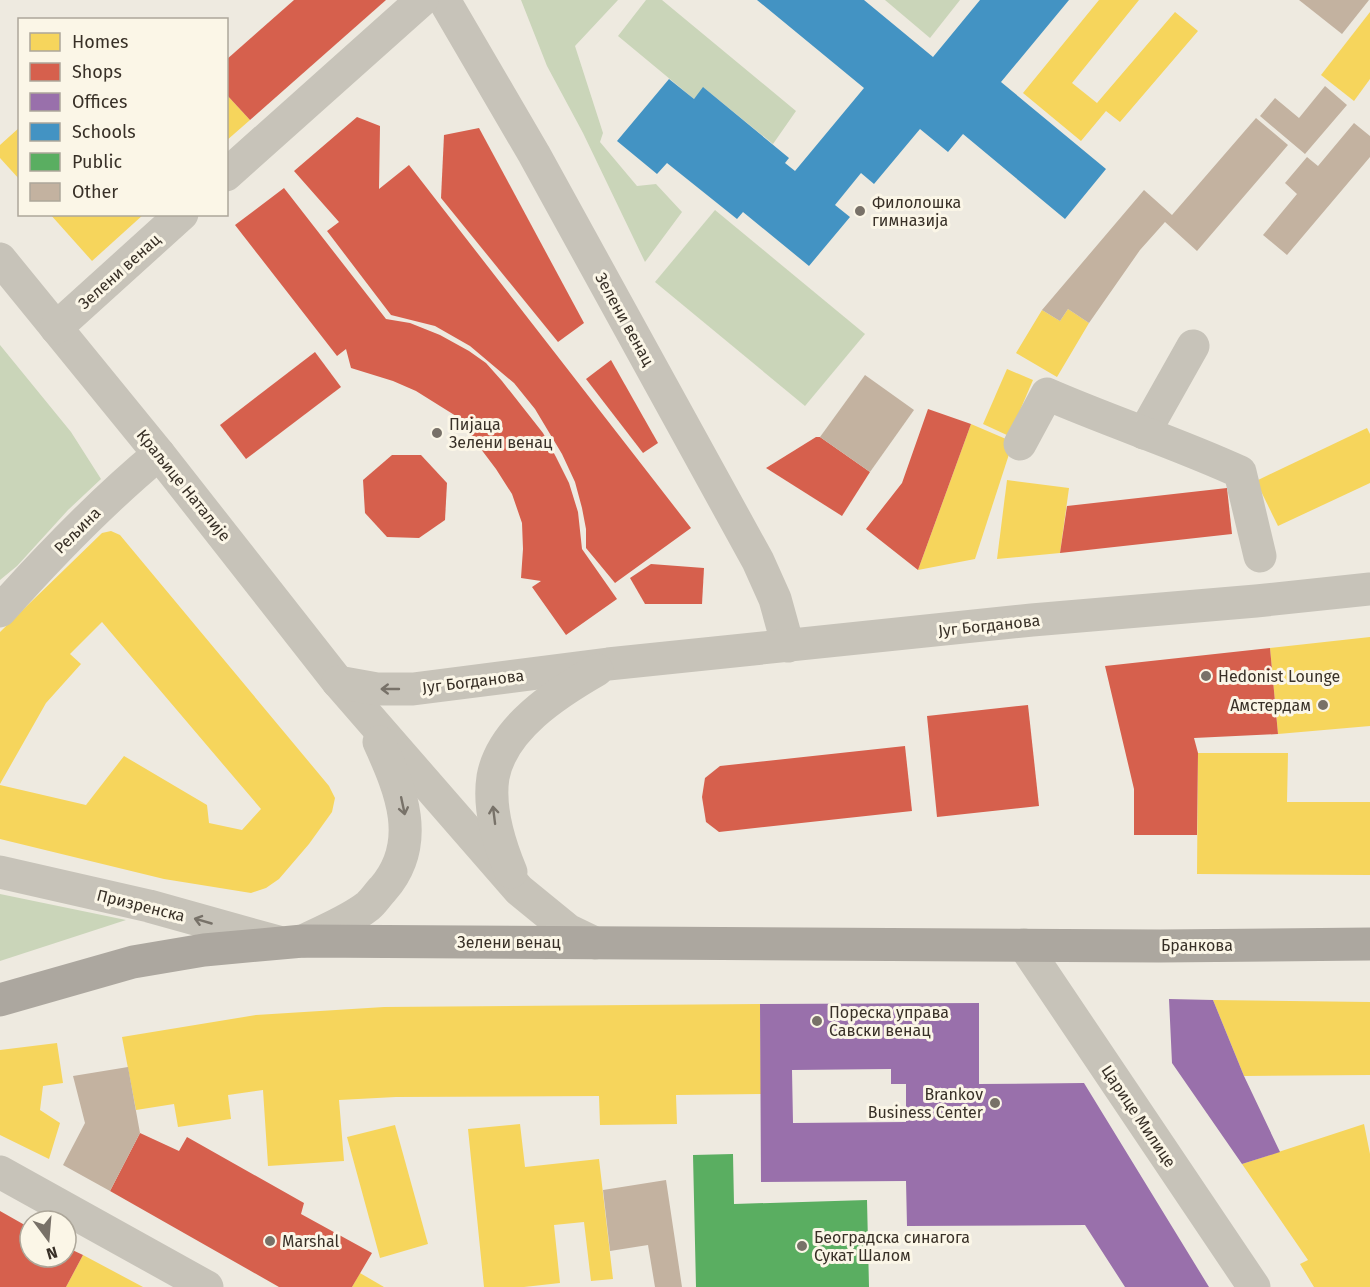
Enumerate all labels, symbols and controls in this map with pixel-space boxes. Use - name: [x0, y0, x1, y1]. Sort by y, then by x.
- legend: [18, 18, 228, 216]
- text: Homes: [72, 31, 128, 53]
- text: Shops: [72, 61, 122, 83]
- text: Offices: [72, 91, 127, 113]
- text: Schools: [72, 121, 136, 143]
- text: Public: [72, 151, 122, 173]
- text: Other: [72, 181, 118, 203]
- place label: Филолошка гимназија: [872, 193, 961, 230]
- marker: Филолошка гимназија: [853, 204, 867, 218]
- street label: Зелени венац: [75, 229, 165, 313]
- street label: Зелени венац: [591, 269, 658, 370]
- place label: Пијаца Зелени венац: [449, 415, 553, 452]
- street label: Краљице Наталије: [133, 426, 235, 545]
- marker: Пијаца Зелени венац: [430, 426, 444, 440]
- street label: Рељина: [50, 503, 105, 558]
- street label: Југ Богданова: [937, 611, 1041, 640]
- street label: Југ Богданова: [421, 666, 525, 697]
- place label: Hedonist Lounge: [1218, 667, 1340, 686]
- marker: Hedonist Lounge: [1199, 669, 1213, 683]
- one-way arrow: [381, 683, 401, 695]
- place label: Амстердам: [1230, 696, 1311, 715]
- marker: Амстердам: [1316, 698, 1330, 712]
- one-way arrow: [397, 797, 409, 816]
- one-way arrow: [488, 806, 499, 825]
- street label: Призренска: [95, 885, 187, 926]
- one-way arrow: [194, 915, 213, 926]
- street label: Зелени венац: [457, 933, 561, 952]
- street label: Бранкова: [1161, 936, 1233, 955]
- place label: Пореска управа Савски венац: [829, 1003, 949, 1040]
- marker: Пореска управа Савски венац: [810, 1014, 824, 1028]
- street label: Царице Милице: [1097, 1061, 1180, 1171]
- place label: Brankov Business Center: [868, 1085, 984, 1122]
- marker: Brankov Business Center: [988, 1096, 1002, 1110]
- north arrow: [18, 1209, 78, 1269]
- place label: Београдска синагога Сукат Шалом: [814, 1228, 970, 1265]
- place label: Marshal: [282, 1232, 339, 1251]
- marker: Marshal: [263, 1234, 277, 1248]
- marker: Београдска синагога Сукат Шалом: [795, 1239, 809, 1253]
- text: N: [44, 1242, 60, 1264]

